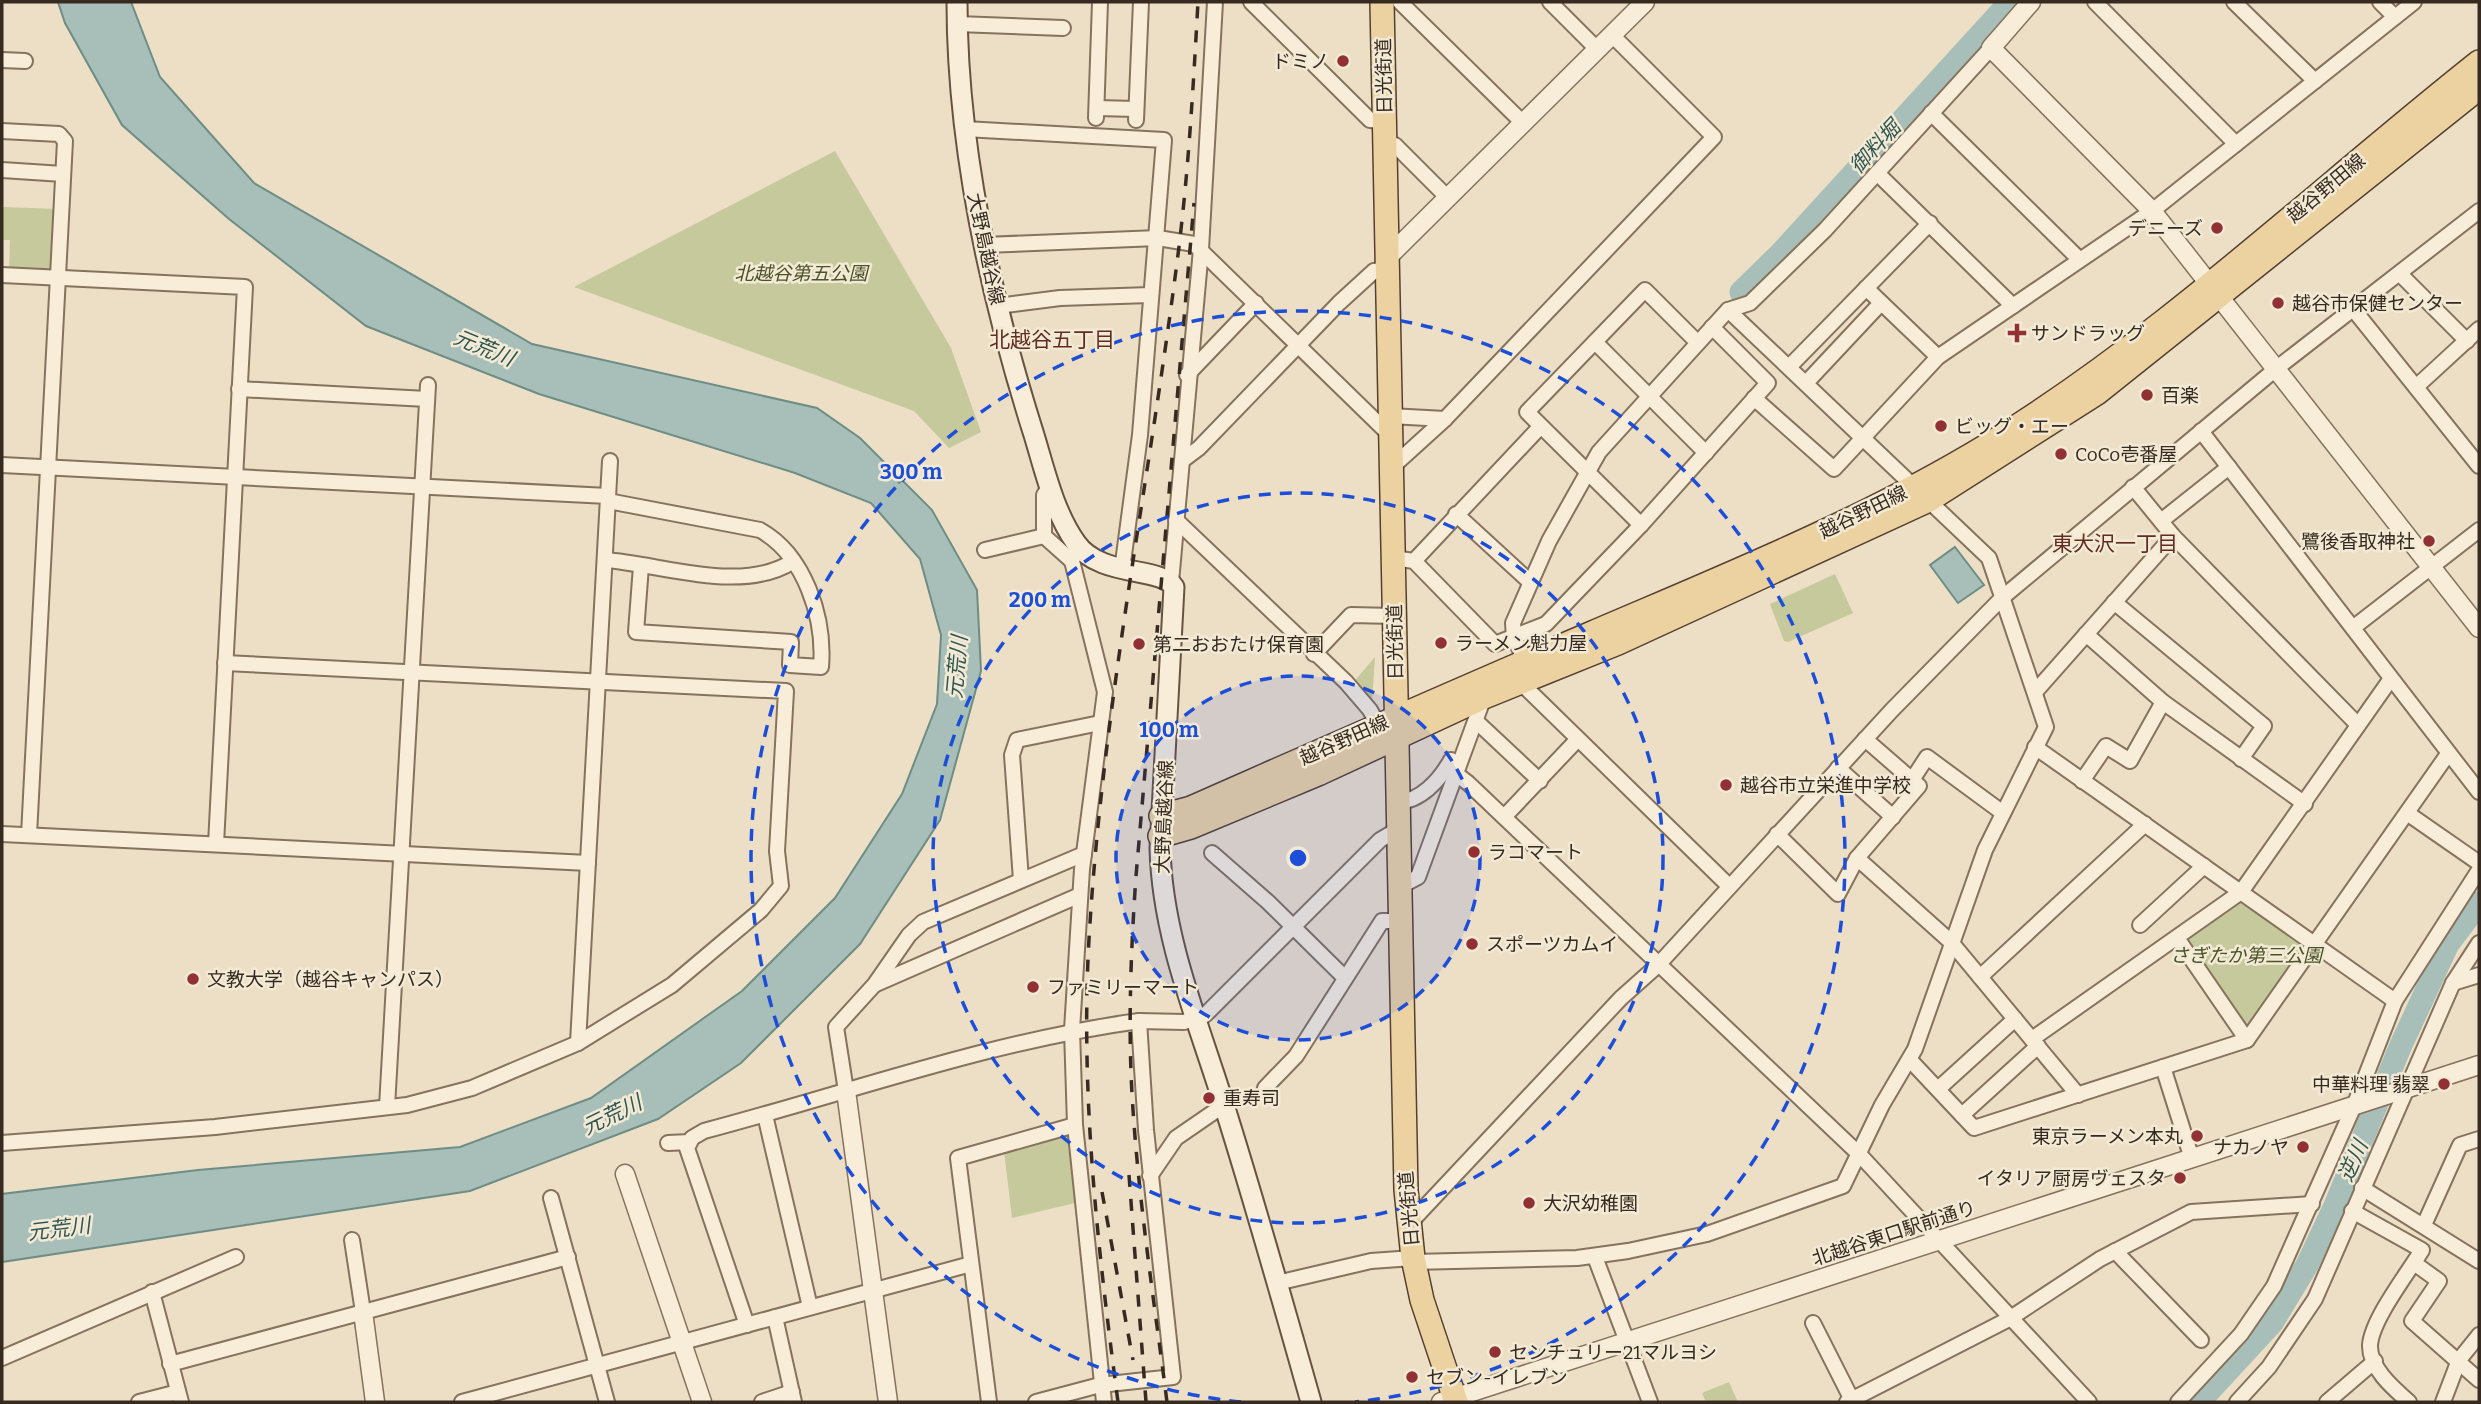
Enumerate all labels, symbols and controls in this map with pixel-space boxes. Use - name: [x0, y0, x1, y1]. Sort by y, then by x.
- street label: 日光街道: [1372, 38, 1396, 114]
- place label: ドミノ: [1272, 50, 1329, 73]
- marker: ドミノ: [1335, 53, 1351, 69]
- water label: 御料堀: [1844, 113, 1908, 179]
- street label: 越谷野田線: [2282, 149, 2370, 227]
- street label: 大野島越谷線: [963, 191, 1009, 307]
- place label: デニーズ: [2128, 217, 2203, 240]
- marker: デニーズ: [2209, 220, 2225, 236]
- park label: 北越谷第五公園: [734, 262, 870, 285]
- place label: 越谷市保健センター: [2292, 292, 2463, 315]
- marker: 越谷市保健センター: [2270, 295, 2286, 311]
- place label: サンドラッグ: [2031, 322, 2145, 345]
- water label: 元荒川: [450, 324, 520, 373]
- marker: サンドラッグ: [2009, 325, 2025, 341]
- district label: 北越谷五丁目: [989, 327, 1115, 353]
- place label: 百楽: [2161, 384, 2199, 407]
- marker: 百楽: [2139, 387, 2155, 403]
- place label: ビッグ・エー: [1955, 415, 2069, 438]
- marker: ビッグ・エー: [1933, 418, 1949, 434]
- place label: CoCo壱番屋: [2075, 443, 2177, 466]
- marker: CoCo壱番屋: [2053, 446, 2069, 462]
- text: 300 m: [880, 459, 942, 485]
- street label: 越谷野田線: [1815, 481, 1911, 543]
- place label: 鷺後香取神社: [2301, 530, 2415, 553]
- district label: 東大沢一丁目: [2052, 531, 2178, 557]
- marker: 鷺後香取神社: [2421, 533, 2437, 549]
- text: 200 m: [1009, 587, 1071, 613]
- street label: 日光街道: [1383, 604, 1407, 680]
- water label: 元荒川: [941, 632, 973, 700]
- place label: ラーメン魁力屋: [1455, 632, 1587, 655]
- place label: 第二おおたけ保育園: [1153, 633, 1324, 656]
- marker: ラーメン魁力屋: [1433, 635, 1449, 651]
- marker: 第二おおたけ保育園: [1131, 636, 1147, 652]
- street label: 越谷野田線: [1296, 710, 1392, 770]
- text: 100 m: [1139, 717, 1199, 743]
- street label: 大野島越谷線: [1151, 760, 1177, 874]
- place label: 越谷市立栄進中学校: [1740, 774, 1911, 797]
- marker: 越谷市立栄進中学校: [1718, 777, 1734, 793]
- place label: ラコマート: [1488, 841, 1583, 864]
- marker: ラコマート: [1466, 844, 1482, 860]
- centre of rings: [1286, 846, 1310, 870]
- place label: スポーツカムイ: [1486, 933, 1619, 956]
- marker: スポーツカムイ: [1464, 936, 1480, 952]
- park label: さぎたか第三公園: [2170, 944, 2325, 967]
- place label: 文教大学（越谷キャンパス）: [207, 968, 454, 991]
- marker: 文教大学（越谷キャンパス）: [185, 971, 201, 987]
- place label: ファミリーマート: [1047, 976, 1199, 999]
- marker: ファミリーマート: [1025, 979, 1041, 995]
- place label: 中華料理 翡翠: [2312, 1073, 2430, 1096]
- marker: 中華料理 翡翠: [2436, 1076, 2452, 1092]
- place label: 重寿司: [1223, 1087, 1280, 1110]
- water label: 元荒川: [578, 1089, 648, 1140]
- marker: 重寿司: [1201, 1090, 1217, 1106]
- place label: 東京ラーメン本丸: [2032, 1125, 2183, 1148]
- marker: 東京ラーメン本丸: [2189, 1128, 2205, 1144]
- water label: 逆川: [2333, 1135, 2374, 1185]
- place label: ナカノヤ: [2213, 1136, 2289, 1159]
- marker: ナカノヤ: [2295, 1139, 2311, 1155]
- place label: イタリア厨房ヴェスタ: [1977, 1167, 2166, 1190]
- street label: 日光街道: [1394, 1170, 1424, 1248]
- marker: イタリア厨房ヴェスタ: [2172, 1170, 2188, 1186]
- place label: 大沢幼稚園: [1543, 1192, 1638, 1215]
- marker: 大沢幼稚園: [1521, 1195, 1537, 1211]
- street label: 北越谷東口駅前通り: [1809, 1196, 1979, 1270]
- water label: 元荒川: [26, 1212, 94, 1246]
- place label: センチュリー21マルヨシ: [1509, 1341, 1717, 1364]
- marker: センチュリー21マルヨシ: [1487, 1344, 1503, 1360]
- place label: セブン-イレブン: [1426, 1366, 1568, 1389]
- marker: セブン-イレブン: [1404, 1369, 1420, 1385]

